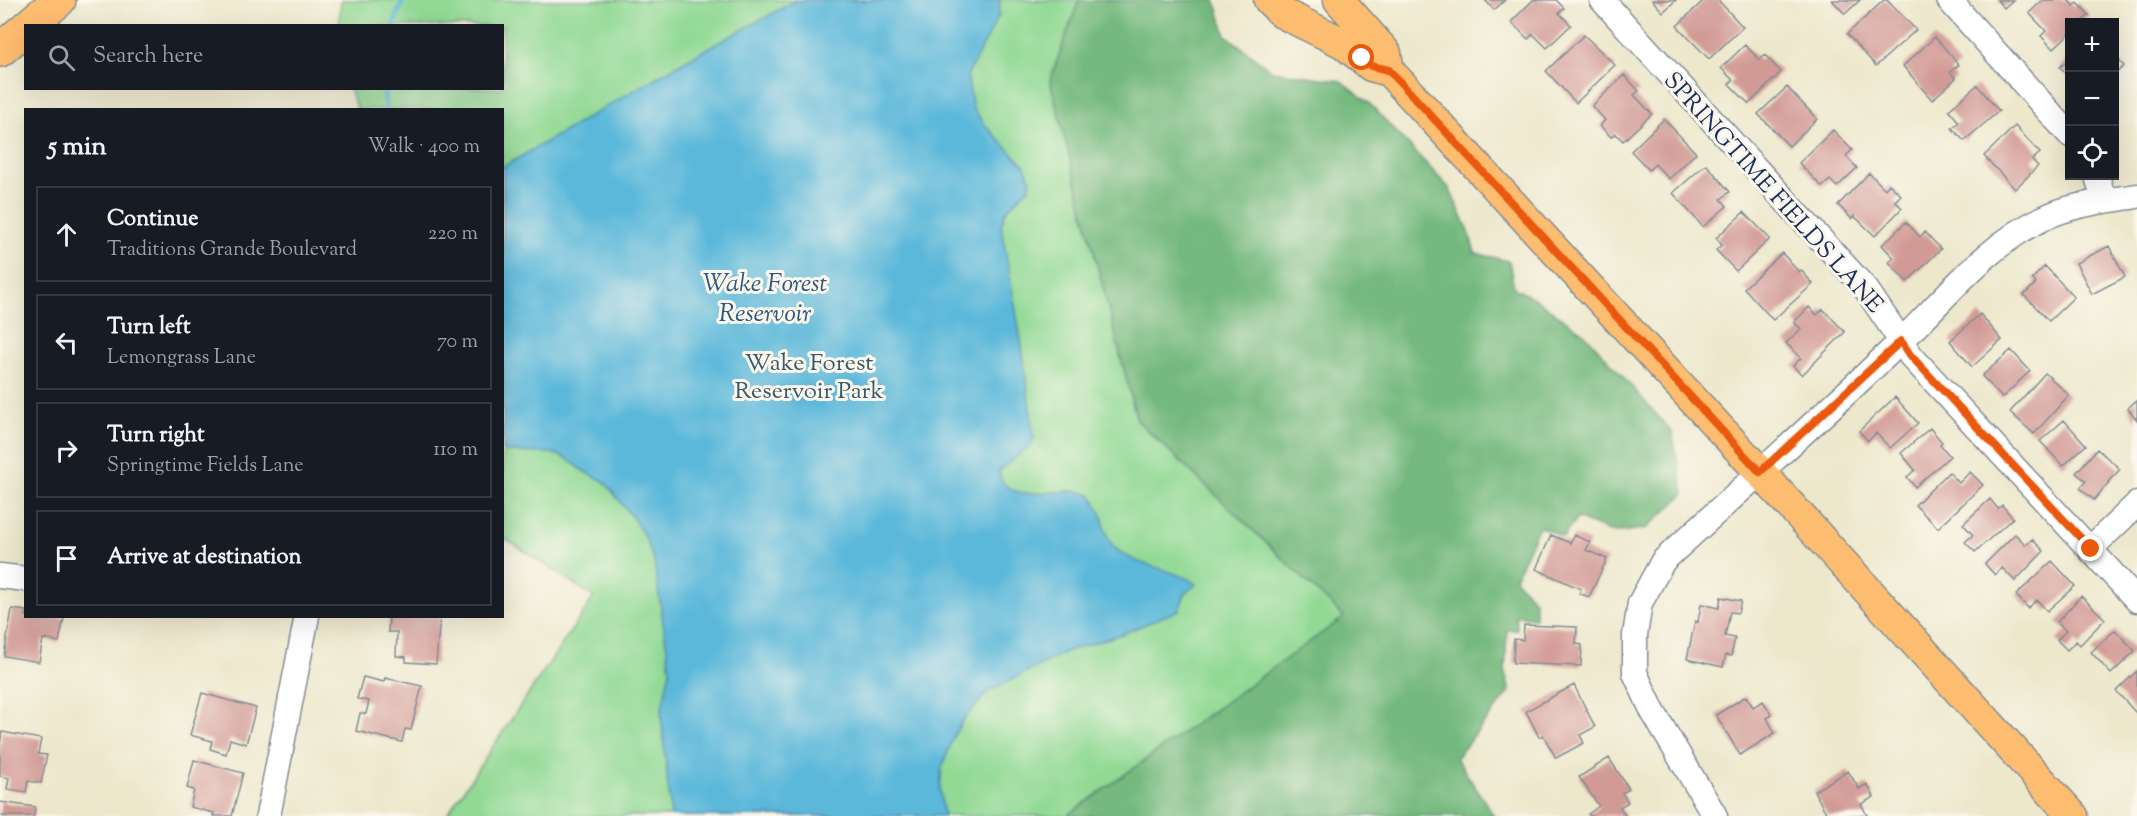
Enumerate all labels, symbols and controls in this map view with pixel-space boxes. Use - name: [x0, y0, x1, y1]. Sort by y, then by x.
- map controls: [2065, 18, 2119, 180]
- button: +: [2065, 18, 2119, 72]
- search box: [24, 24, 504, 90]
- icon: search: [45, 41, 78, 74]
- text: Search here: [93, 41, 203, 73]
- route start: [1348, 44, 1374, 70]
- street label: SPRINGTIME FIELDS LANE: [1655, 65, 1891, 322]
- button: −: [2065, 72, 2119, 126]
- button: locate: [2065, 126, 2119, 180]
- text: 5 min: [48, 129, 107, 166]
- text: Walk · 400 m: [368, 133, 480, 162]
- text: Continue: [107, 204, 198, 236]
- icon: ahead: [50, 218, 83, 251]
- text: 220 m: [428, 220, 478, 249]
- text: Traditions Grande Boulevard: [107, 236, 357, 265]
- water label: Wake Forest Reservoir: [703, 266, 828, 333]
- text: Turn left: [107, 312, 190, 344]
- icon: left: [50, 326, 83, 359]
- text: 70 m: [437, 328, 478, 357]
- text: Lemongrass Lane: [107, 344, 256, 373]
- park label: Wake Forest Reservoir Park: [734, 347, 884, 409]
- text: Turn right: [107, 420, 204, 452]
- icon: right: [50, 434, 83, 467]
- text: 110 m: [433, 436, 478, 465]
- text: Springtime Fields Lane: [107, 452, 304, 481]
- route end: [2077, 535, 2103, 561]
- icon: arrive: [50, 542, 83, 575]
- text: Arrive at destination: [107, 542, 302, 574]

